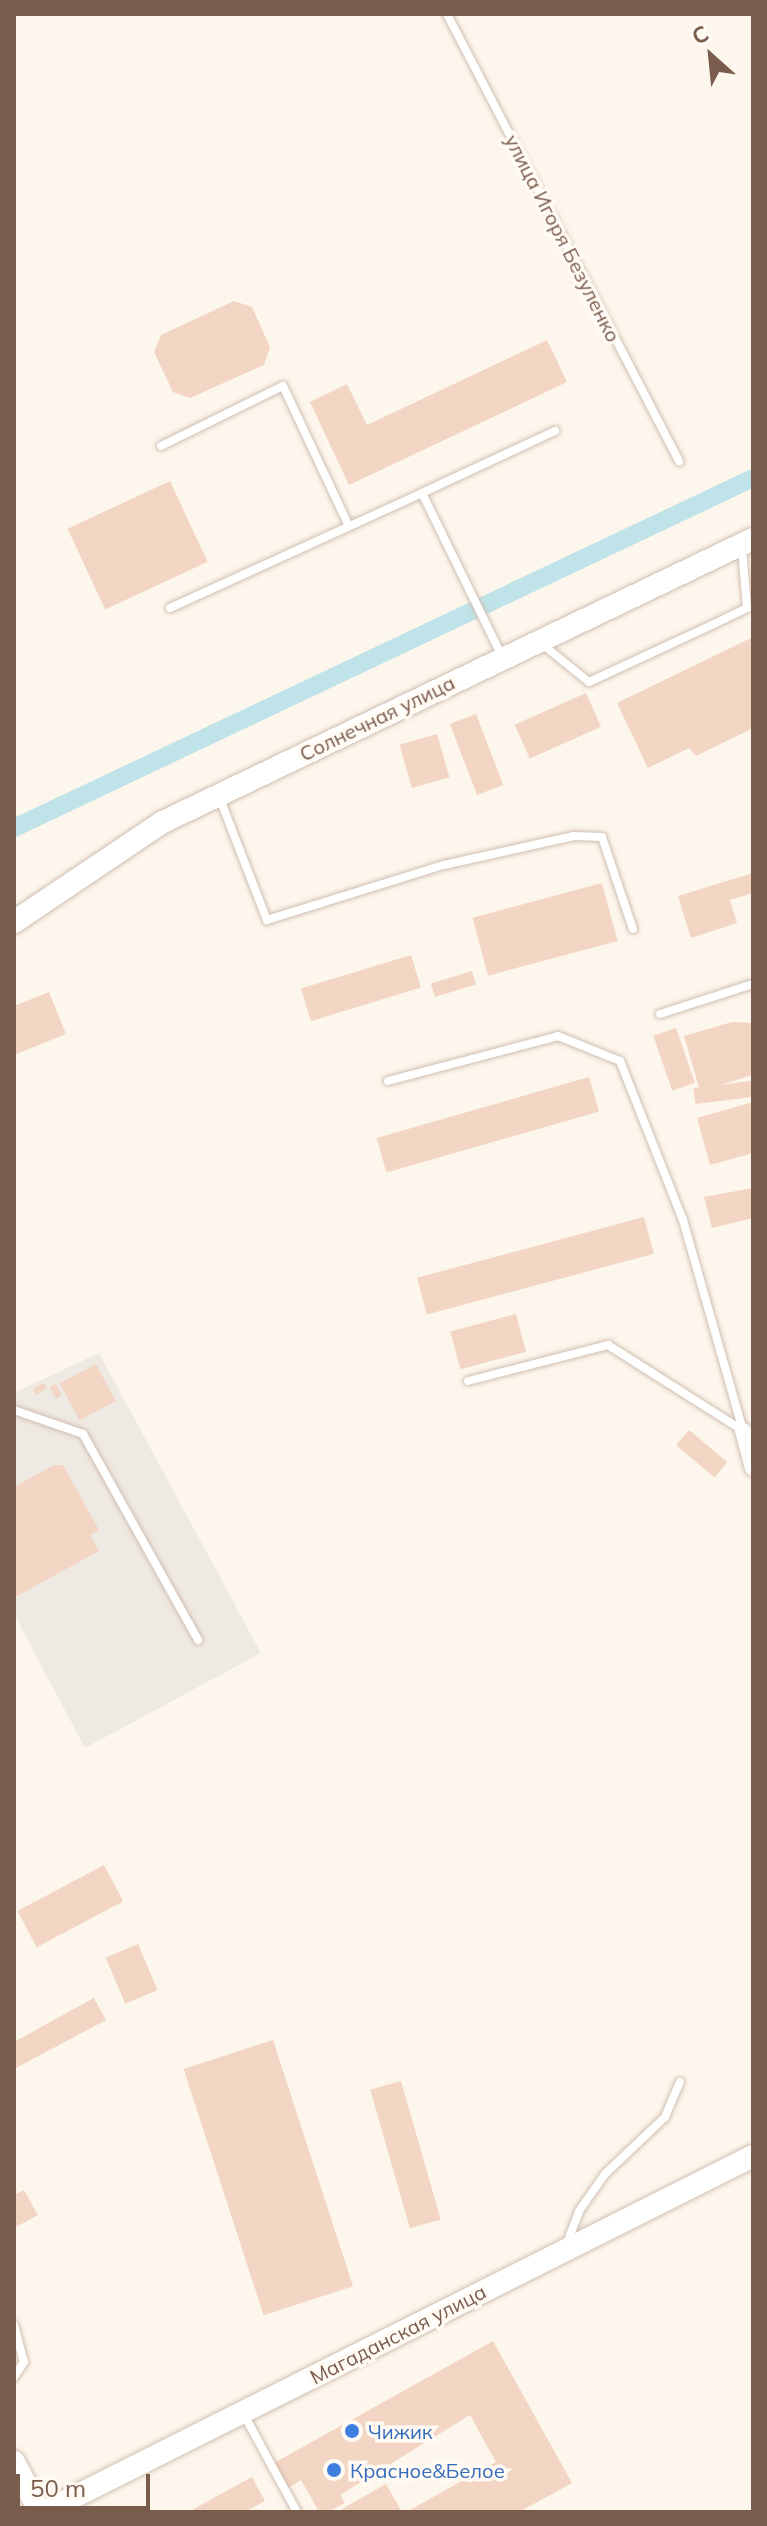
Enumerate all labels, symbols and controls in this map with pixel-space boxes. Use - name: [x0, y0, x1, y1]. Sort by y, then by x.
- north arrow: [671, 16, 751, 96]
- text: С: [687, 19, 713, 51]
- street label: улица Игоря Безуленко: [500, 130, 626, 346]
- street label: Солнечная улица: [296, 670, 458, 766]
- street label: Магаданская улица: [306, 2279, 490, 2389]
- place label: Чижик: [368, 2419, 433, 2443]
- marker: Чижик: [343, 2422, 361, 2440]
- scale bar: [20, 2458, 154, 2508]
- place label: Красное&Белое: [350, 2458, 505, 2482]
- marker: Красное&Белое: [325, 2461, 343, 2479]
- text: 50 m: [30, 2473, 86, 2503]

